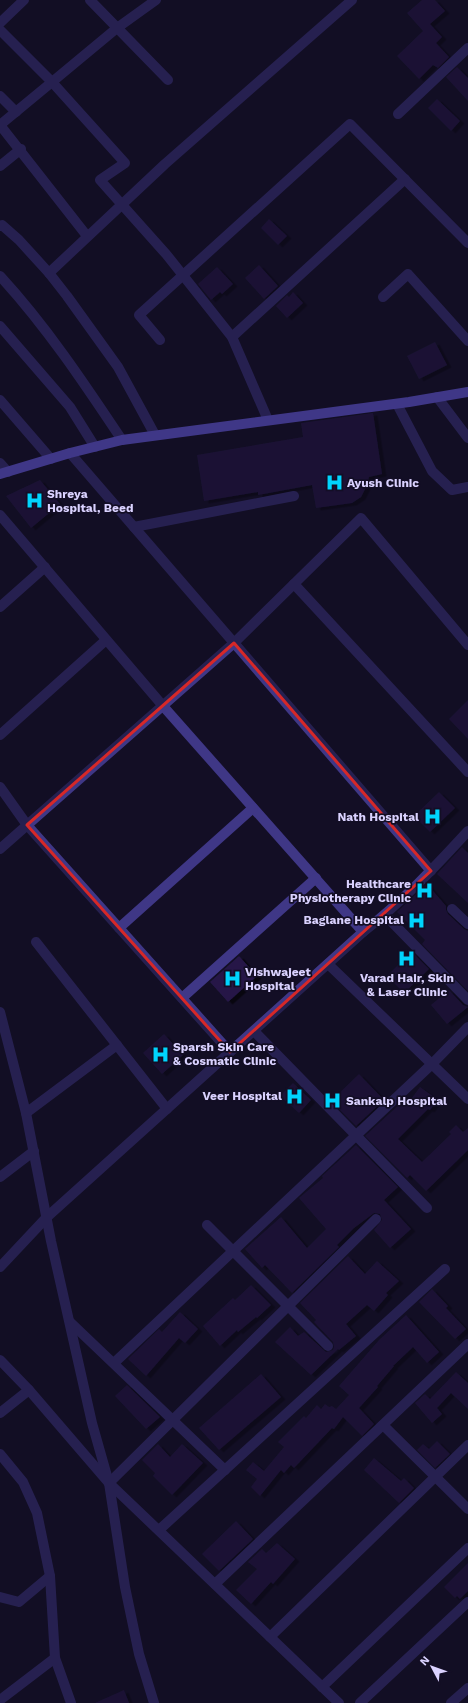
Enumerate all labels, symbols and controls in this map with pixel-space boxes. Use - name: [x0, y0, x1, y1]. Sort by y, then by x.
- hospital icon: Ayush Clinic: [324, 473, 344, 493]
- place label: Ayush Clinic: [347, 476, 419, 490]
- place label: Shreya Hospital, Beed: [47, 487, 133, 515]
- hospital icon: Shreya Hospital, Beed: [24, 491, 44, 511]
- hospital icon: Nath Hospital: [422, 807, 442, 827]
- place label: Nath Hospital: [337, 810, 419, 824]
- place label: Healthcare Physiotherapy Clinic: [290, 877, 411, 905]
- hospital icon: Healthcare Physiotherapy Clinic: [414, 881, 434, 901]
- hospital icon: Baglane Hospital: [407, 910, 427, 930]
- place label: Baglane Hospital: [304, 913, 404, 927]
- hospital icon: Varad Hair, Skin & Laser Clinic: [397, 949, 417, 969]
- place label: Vishwajeet Hospital: [245, 965, 311, 993]
- hospital icon: Vishwajeet Hospital: [222, 969, 242, 989]
- place label: Varad Hair, Skin & Laser Clinic: [360, 971, 454, 999]
- place label: Sparsh Skin Care & Cosmatic Clinic: [173, 1040, 276, 1068]
- hospital icon: Sparsh Skin Care & Cosmatic Clinic: [150, 1044, 170, 1064]
- hospital icon: Veer Hospital: [285, 1086, 305, 1106]
- place label: Veer Hospital: [203, 1089, 282, 1103]
- hospital icon: Sankalp Hospital: [323, 1091, 343, 1111]
- place label: Sankalp Hospital: [346, 1094, 447, 1108]
- north arrow: [412, 1647, 452, 1687]
- text: N: [417, 1653, 432, 1668]

